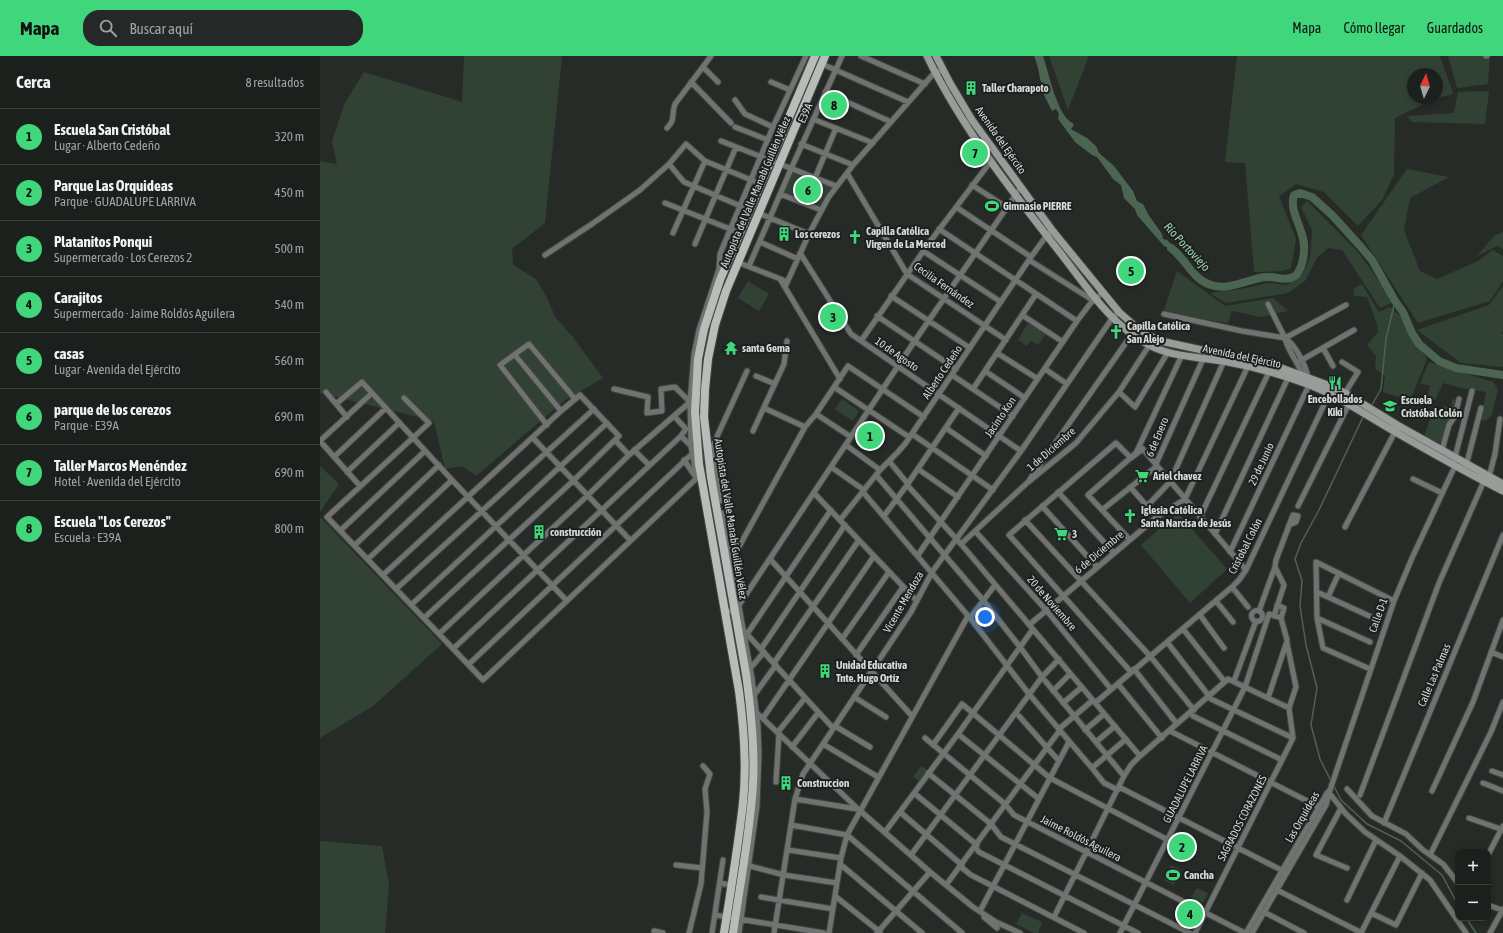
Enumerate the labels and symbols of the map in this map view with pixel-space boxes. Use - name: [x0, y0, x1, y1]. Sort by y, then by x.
- north arrow: [1407, 68, 1443, 104]
- building icon: Taller Charapoto: [963, 80, 979, 96]
- place label: Taller Charapoto: [982, 82, 1049, 94]
- pin: 8: [821, 90, 847, 120]
- street label: E39A: [795, 101, 815, 125]
- street label: Avenida del Ejército: [973, 104, 1029, 176]
- street label: Autopista del Valle Manabí Guillén Vélez: [718, 115, 792, 269]
- pin: 7: [962, 138, 988, 168]
- pin: 6: [795, 175, 821, 205]
- sports icon: Gimnasio PIERRE: [984, 198, 1000, 214]
- place label: Gimnasio PIERRE: [1003, 200, 1072, 212]
- water label: Río Portoviejo: [1161, 220, 1213, 274]
- place label: Capilla Católica Virgen de La Merced: [865, 225, 946, 250]
- building icon: Los cerezos: [776, 226, 792, 242]
- place label: Los cerezos: [795, 228, 840, 240]
- church icon: Capilla Católica Virgen de La Merced: [847, 229, 863, 245]
- pin: 5: [1118, 256, 1144, 286]
- street label: Cecilia Fernández: [911, 260, 977, 310]
- pin: 3: [820, 302, 846, 332]
- place label: Capilla Católica San Alejo: [1127, 320, 1190, 345]
- church icon: Capilla Católica San Alejo: [1108, 324, 1124, 340]
- street label: 10 de Agosto: [873, 335, 921, 373]
- temple icon: santa Gema: [723, 340, 739, 356]
- place label: santa Gema: [742, 342, 790, 354]
- street label: Avenida del Ejército: [1202, 342, 1282, 370]
- street label: Alberto Cedeño: [920, 343, 964, 401]
- restaurant icon: Encebollados Kiki: [1327, 375, 1343, 391]
- place label: Encebollados Kiki: [1308, 393, 1362, 418]
- place label: Escuela Cristóbal Colón: [1401, 394, 1462, 419]
- street label: Jacinto Kon: [982, 395, 1018, 439]
- school or university icon: Escuela Cristóbal Colón: [1382, 398, 1398, 414]
- street label: 6 de Enero: [1143, 415, 1171, 459]
- pin: 1: [857, 421, 883, 451]
- street label: 1 de Diciembre: [1024, 425, 1078, 473]
- street label: Autopista del Valle Manabí Guillén Vélez: [712, 438, 750, 600]
- street label: 29 de Junio: [1246, 441, 1276, 487]
- supermarket icon: Ariel chavez: [1134, 468, 1150, 484]
- place label: Ariel chavez: [1152, 470, 1202, 482]
- place label: Iglesia Católica Santa Narcisa de Jesús: [1141, 504, 1231, 529]
- church icon: Iglesia Católica Santa Narcisa de Jesús: [1122, 508, 1138, 524]
- street label: Cristobal Colón: [1226, 516, 1264, 576]
- building icon: construcción: [531, 524, 547, 540]
- place label: construcción: [550, 526, 601, 538]
- supermarket icon: 3: [1053, 526, 1069, 542]
- place label: 3: [1072, 528, 1077, 540]
- street label: 6 de Diciembre: [1072, 528, 1126, 576]
- street label: Vicente Mendoza: [881, 569, 925, 635]
- street label: 20 de Noviembre: [1025, 573, 1079, 633]
- street label: Calle D-1: [1366, 596, 1390, 634]
- your location: [975, 607, 995, 627]
- street label: Calle Las Palmas: [1415, 642, 1453, 708]
- place label: Unidad Educativa Tnte. Hugo Ortíz: [836, 659, 907, 684]
- building icon: Unidad Educativa Tnte. Hugo Ortíz: [817, 663, 833, 679]
- street label: GUADALUPE LARRIVA: [1160, 743, 1210, 825]
- street label: SAGRADOS CORAZONES: [1215, 773, 1269, 863]
- building icon: Construccion: [778, 775, 794, 791]
- place label: Construccion: [797, 777, 849, 789]
- street label: Las Orquídeas: [1283, 789, 1321, 845]
- street label: Jaime Roldós Aguilera: [1039, 813, 1123, 863]
- pin: 2: [1169, 832, 1195, 862]
- sports icon: Cancha: [1165, 867, 1181, 883]
- place label: Cancha: [1184, 869, 1214, 881]
- pin: 4: [1177, 899, 1203, 929]

